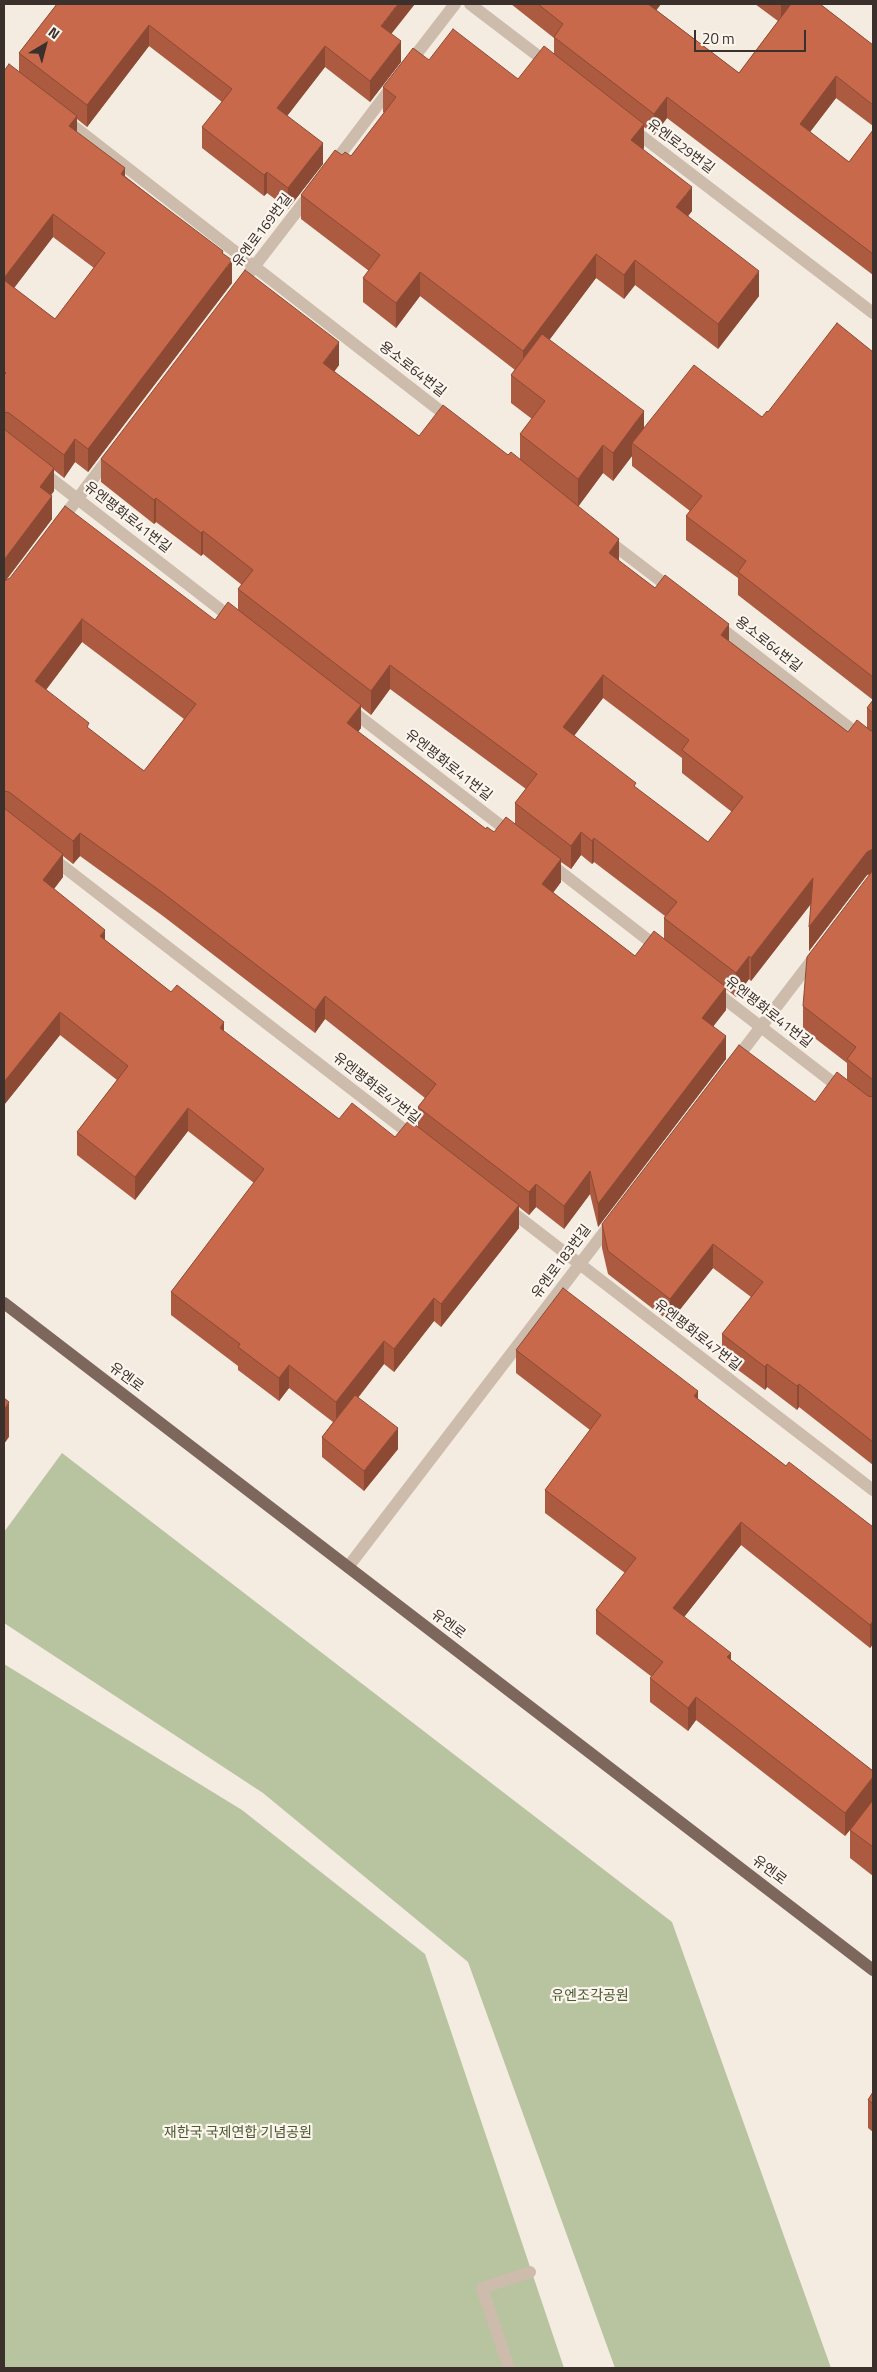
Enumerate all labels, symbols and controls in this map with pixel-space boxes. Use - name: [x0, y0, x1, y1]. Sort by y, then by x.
- north arrow: [20, 20, 70, 70]
- scale bar: [697, 20, 810, 52]
- text: N: [44, 21, 65, 44]
- text: 20 m: [702, 27, 735, 50]
- street label: 유엔로29번길: [643, 116, 717, 178]
- street label: 유엔로169번길: [230, 191, 296, 271]
- street label: 용소로64번길: [375, 339, 449, 401]
- street label: 유엔평화로41번길: [80, 479, 174, 557]
- street label: 용소로64번길: [731, 614, 805, 676]
- street label: 유엔평화로41번길: [401, 727, 495, 805]
- street label: 유엔평화로41번길: [721, 974, 815, 1052]
- street label: 유엔평화로47번길: [329, 1050, 423, 1128]
- street label: 유엔로183번길: [529, 1222, 595, 1302]
- street label: 유엔평화로47번길: [650, 1297, 744, 1375]
- street label: 유엔로: [106, 1360, 146, 1396]
- street label: 유엔로: [428, 1607, 468, 1643]
- street label: 유엔로: [749, 1853, 789, 1889]
- park label: 유엔조각공원: [551, 1989, 629, 2005]
- park label: 재한국 국제연합 기념공원: [164, 2126, 312, 2142]

